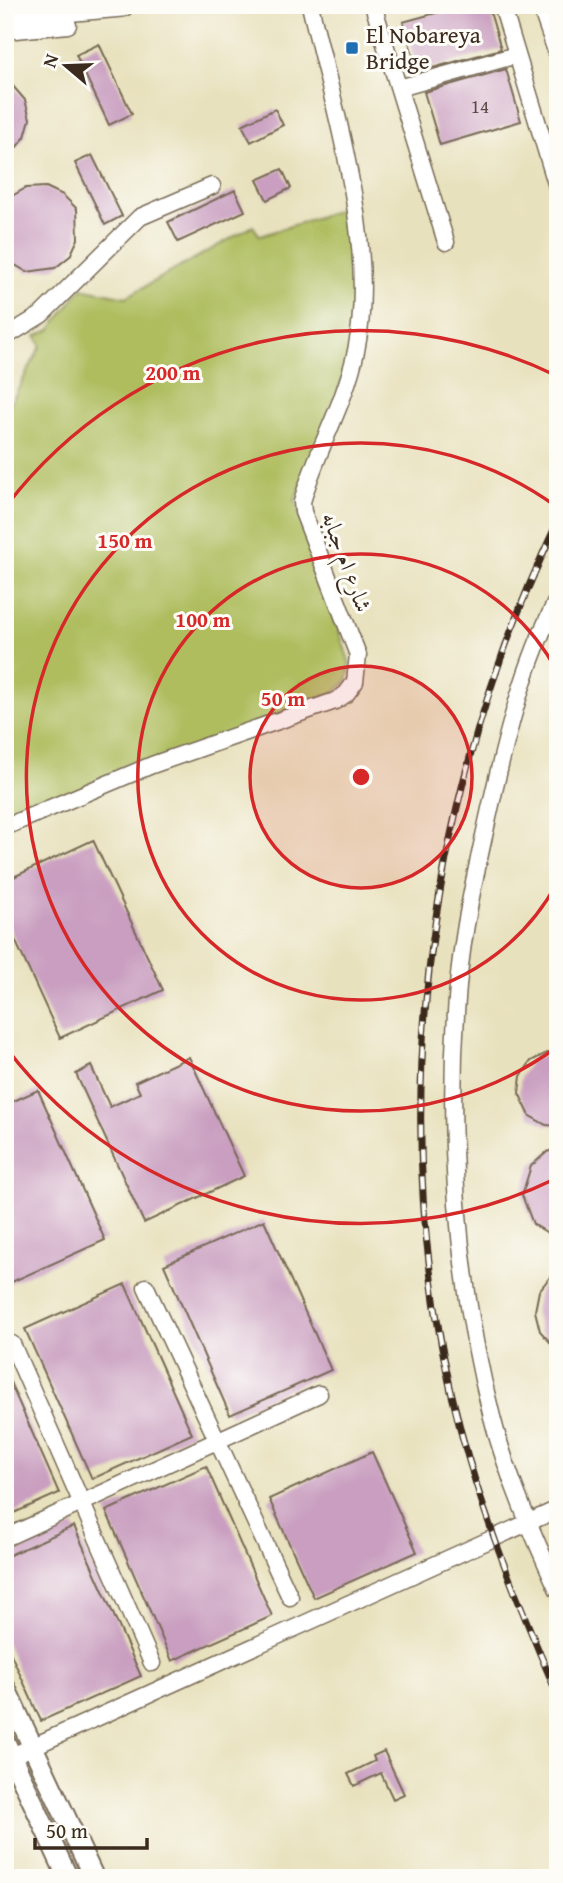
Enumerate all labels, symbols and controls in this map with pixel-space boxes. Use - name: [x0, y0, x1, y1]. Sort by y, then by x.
- place label: El Nobareya Bridge: [366, 18, 481, 77]
- north arrow: [32, 32, 102, 102]
- marker: El Nobareya Bridge: [344, 40, 360, 56]
- text: N: [35, 50, 65, 71]
- house number: 14: [471, 92, 489, 120]
- text: 200 m: [145, 357, 201, 388]
- street label: شارع ام جبابه: [310, 507, 381, 618]
- text: 150 m: [97, 525, 153, 556]
- text: 100 m: [175, 604, 231, 635]
- text: 50 m: [261, 683, 305, 714]
- centre of rings: [349, 765, 373, 789]
- scale bar: [35, 1806, 147, 1850]
- text: 50 m: [46, 1815, 88, 1846]

